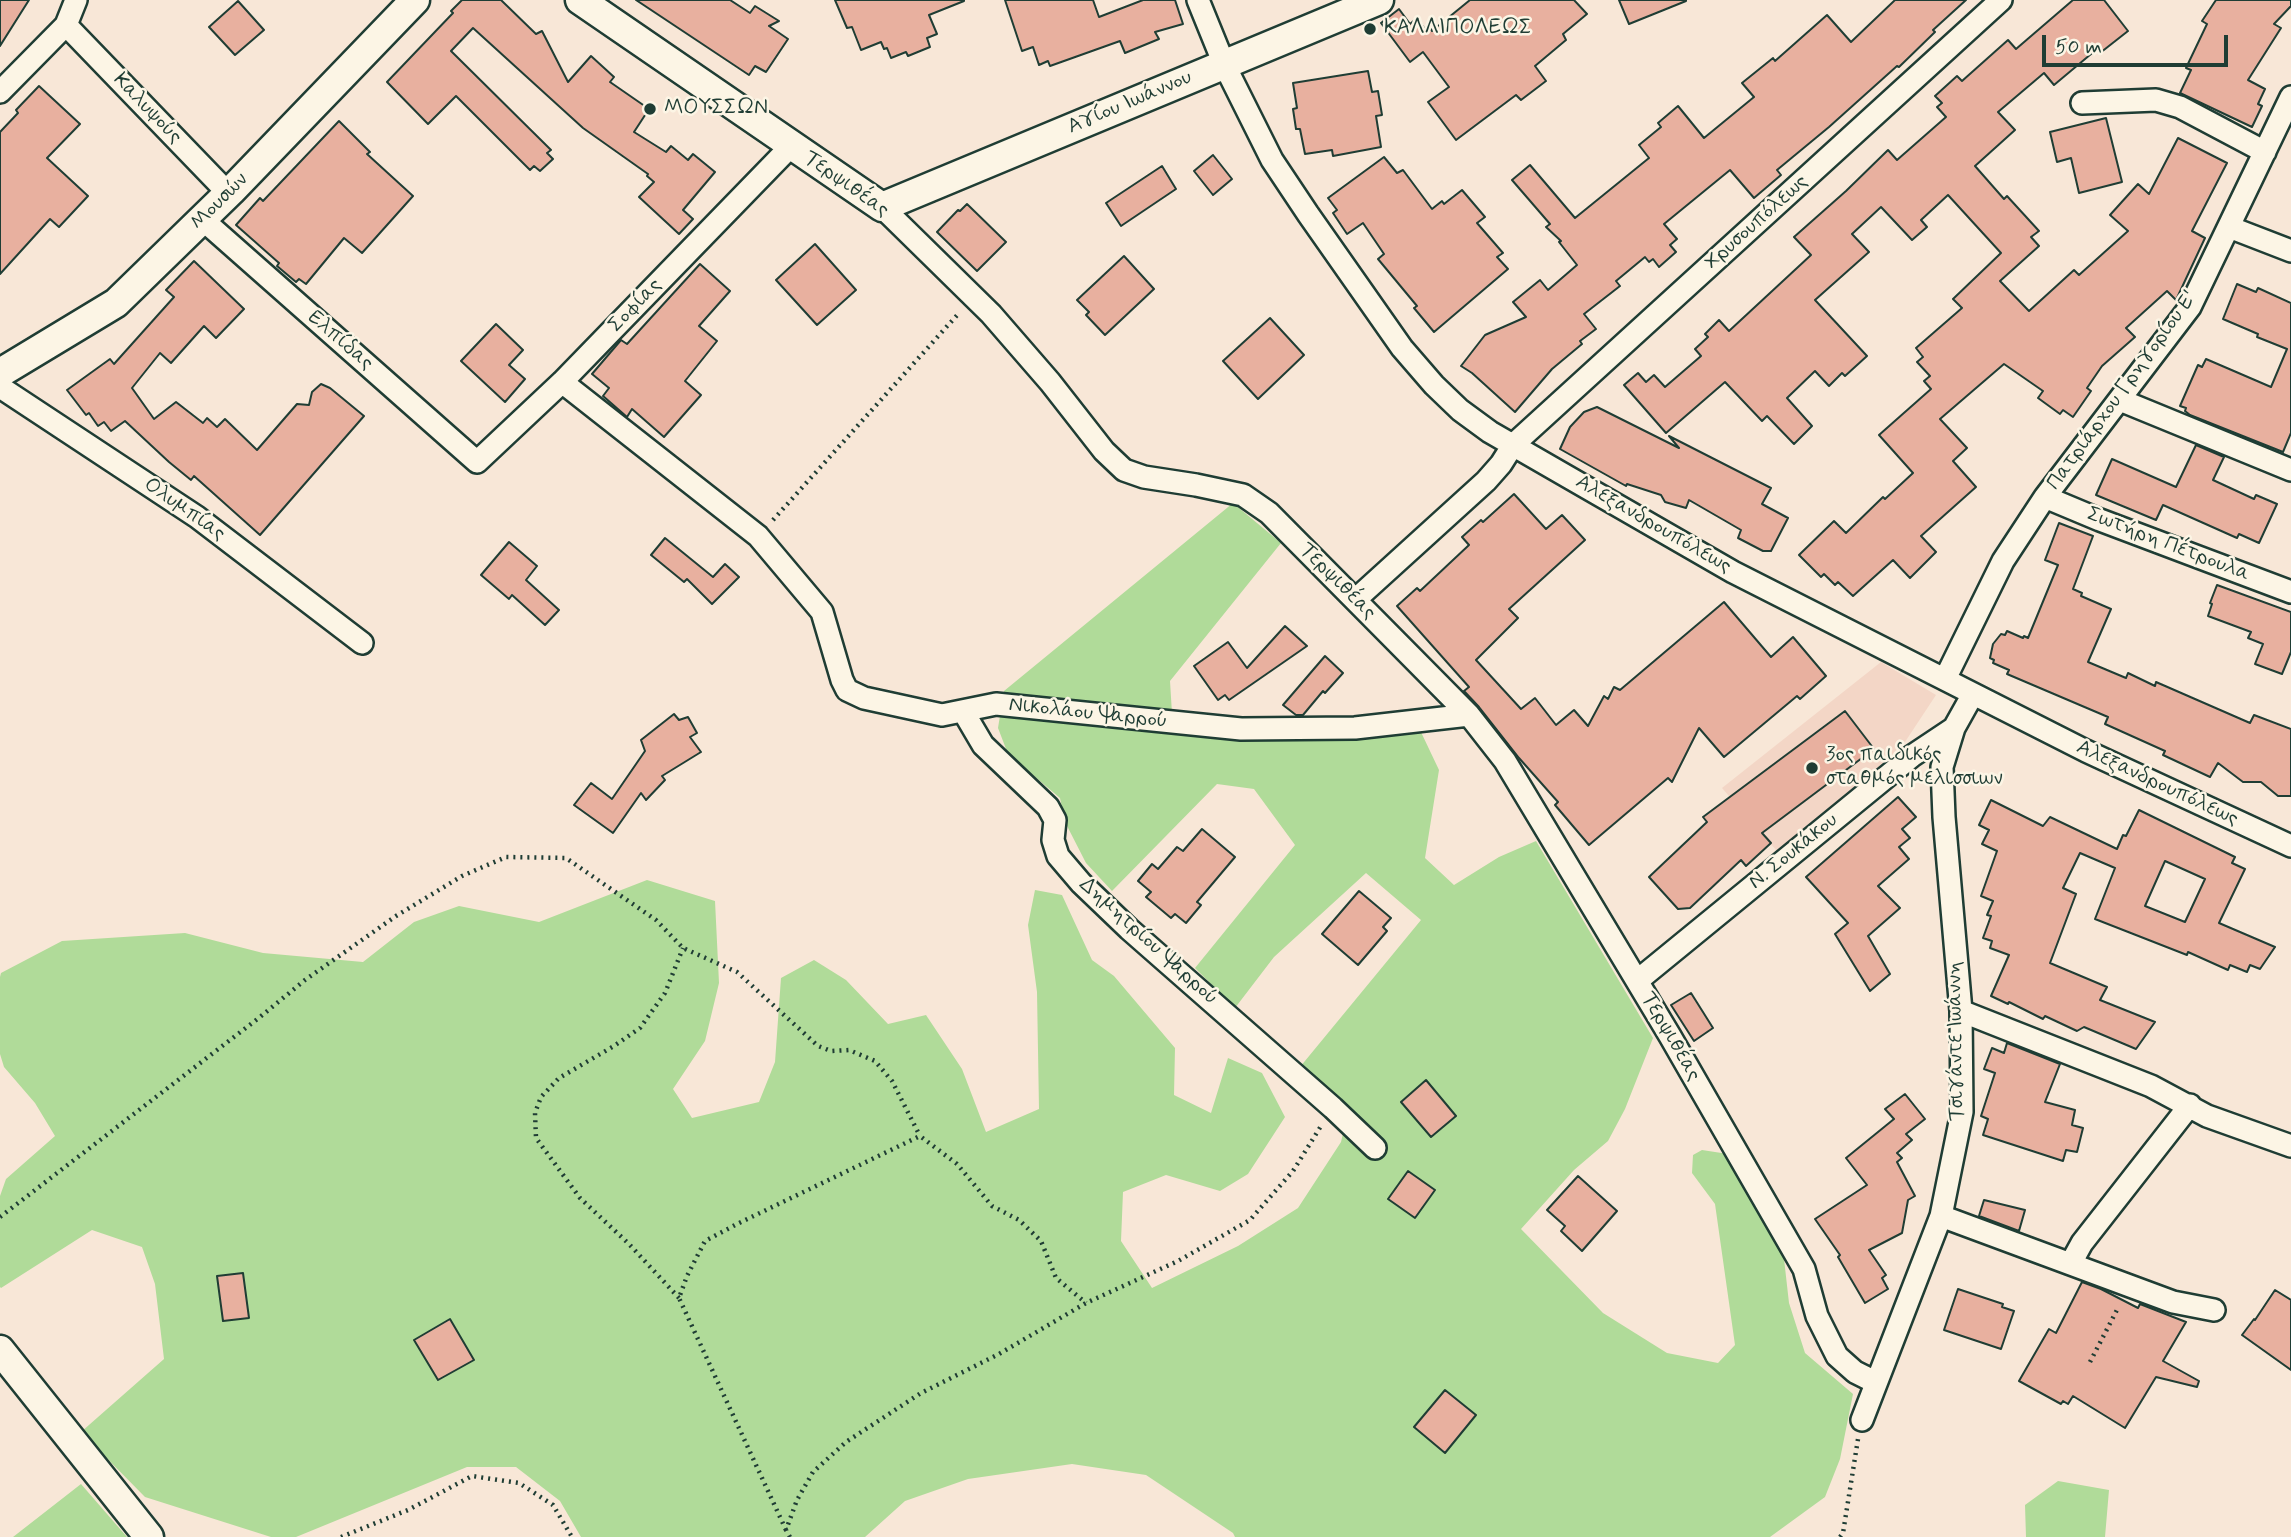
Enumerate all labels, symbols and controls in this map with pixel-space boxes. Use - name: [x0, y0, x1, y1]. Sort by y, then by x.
- place label: ΚΑΛΛΙΠΟΛΕΩΣ: [1384, 16, 1532, 42]
- marker: ΚΑΛΛΙΠΟΛΕΩΣ: [1362, 21, 1378, 37]
- scale bar: [2046, 21, 2232, 65]
- text: 50 m: [2055, 33, 2102, 61]
- street label: Αγίου Ιωάννου: [1064, 65, 1196, 141]
- street label: Καλυψούς: [107, 68, 187, 150]
- place label: ΜΟΥΣΣΩΝ: [664, 96, 768, 122]
- marker: ΜΟΥΣΣΩΝ: [642, 101, 658, 117]
- street label: Τερψιθέας: [798, 146, 894, 224]
- street label: Μουσών: [186, 168, 254, 236]
- street label: Χρυσουπόλεως: [1700, 170, 1814, 276]
- street label: Σοφίας: [604, 274, 668, 338]
- street label: Πατριάρχου Γρηγορίου Ε': [2042, 286, 2204, 496]
- street label: Ελπίδας: [302, 306, 378, 376]
- street label: Αλεξανδρουπόλεως: [1571, 470, 1735, 580]
- street label: Ολυμπίας: [138, 473, 230, 547]
- street label: Σωτήρη Πέτρουλα: [2083, 502, 2253, 588]
- street label: Τερψιθέας: [1293, 538, 1381, 626]
- street label: Νικολάου Ψαρρού: [1007, 693, 1169, 735]
- street label: Αλεξανδρουπόλεως: [2072, 735, 2242, 833]
- place label: 3ος παιδικός σταθμός μελισσιων: [1826, 743, 2003, 793]
- marker: 3ος παιδικός σταθμός μελισσιων: [1804, 760, 1820, 776]
- street label: Ν. Σουκάκου: [1744, 808, 1844, 896]
- street label: Δημητρίου Ψαρρού: [1073, 873, 1223, 1011]
- street label: Τσιγάντε Ιωάννη: [1943, 961, 1971, 1121]
- street label: Τερψιθέας: [1634, 988, 1706, 1086]

